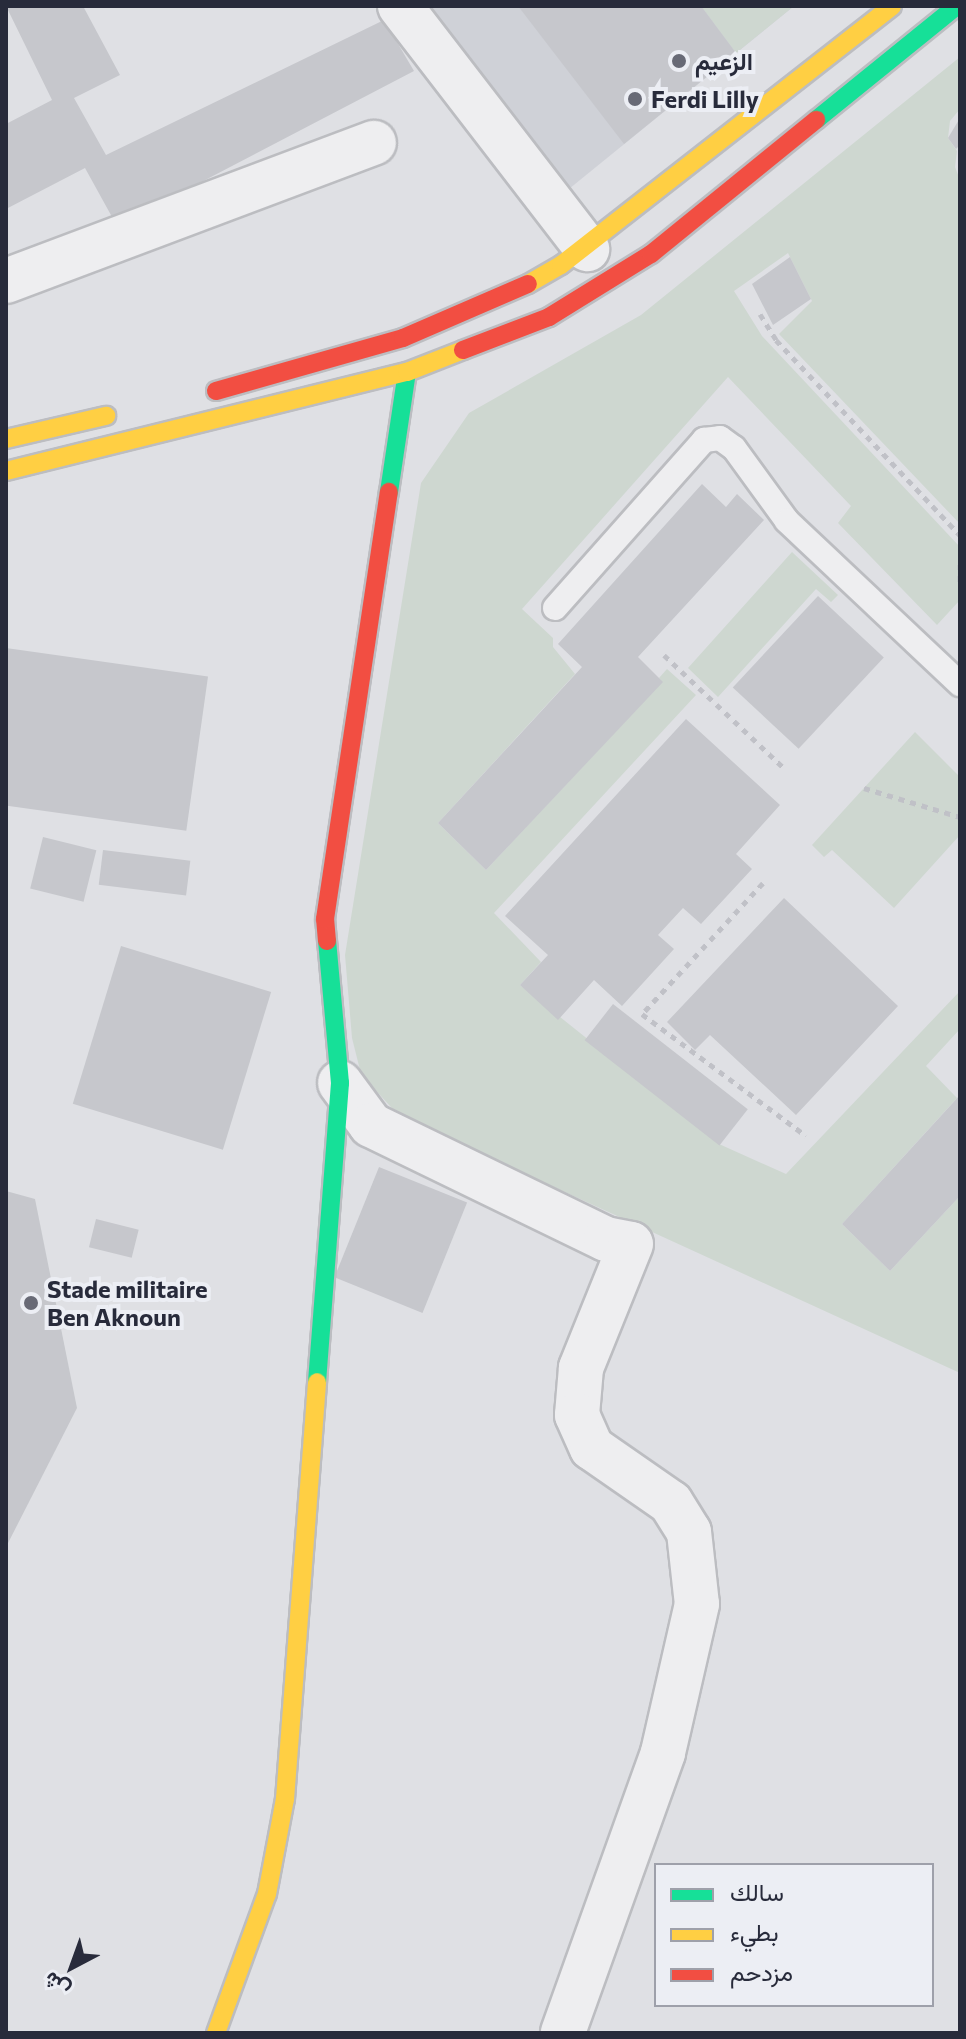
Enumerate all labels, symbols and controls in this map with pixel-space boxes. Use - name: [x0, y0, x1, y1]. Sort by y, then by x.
- place label: الزعيم: [695, 47, 753, 75]
- marker: الزعيم: [670, 52, 688, 70]
- place label: Ferdi Lilly: [651, 85, 759, 113]
- marker: Ferdi Lilly: [626, 90, 644, 108]
- place label: Stade militaire Ben Aknoun: [47, 1275, 208, 1331]
- marker: Stade militaire Ben Aknoun: [22, 1294, 40, 1312]
- legend: [654, 1863, 934, 2007]
- text: سالك: [730, 1877, 784, 1906]
- text: بطيء: [730, 1917, 779, 1946]
- north arrow: [32, 1927, 112, 2007]
- text: مزدحم: [730, 1957, 793, 1986]
- text: ش: [37, 1967, 75, 2004]

